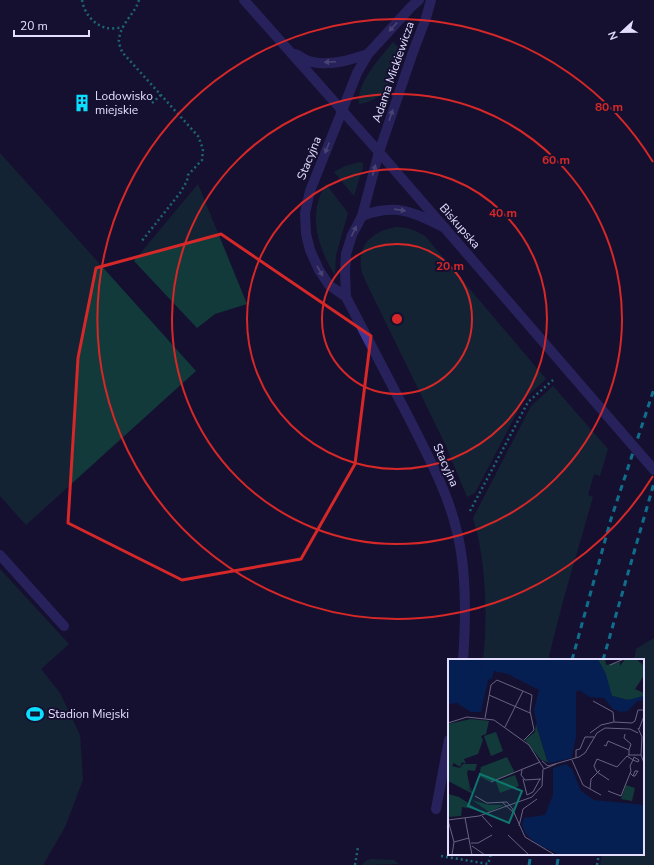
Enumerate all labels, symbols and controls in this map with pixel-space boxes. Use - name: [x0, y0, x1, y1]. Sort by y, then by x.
- scale bar: [14, 12, 89, 38]
- north arrow: [602, 12, 642, 52]
- text: 20 m: [20, 18, 48, 34]
- street label: Adama Mickiewicza: [368, 19, 418, 125]
- one-way arrow: [388, 22, 398, 32]
- text: N: [605, 29, 622, 42]
- one-way arrow: [324, 59, 336, 66]
- place label: Lodowisko miejskie: [95, 88, 153, 118]
- building icon: Lodowisko miejskie: [72, 93, 92, 113]
- text: 80 m: [595, 99, 623, 115]
- one-way arrow: [389, 109, 395, 121]
- street label: Stacyjna: [293, 134, 325, 182]
- one-way arrow: [324, 142, 330, 154]
- text: 60 m: [542, 152, 570, 168]
- one-way arrow: [371, 164, 377, 176]
- street label: Biskupska: [436, 200, 484, 252]
- text: 40 m: [489, 205, 517, 221]
- one-way arrow: [394, 207, 406, 213]
- one-way arrow: [351, 226, 357, 237]
- text: 20 m: [436, 258, 464, 274]
- one-way arrow: [317, 265, 324, 277]
- centre of rings: [390, 312, 404, 326]
- street label: Stacyjna: [429, 441, 463, 489]
- inset map: [448, 659, 644, 855]
- sports icon: Stadion Miejski: [25, 704, 45, 724]
- place label: Stadion Miejski: [48, 706, 129, 722]

